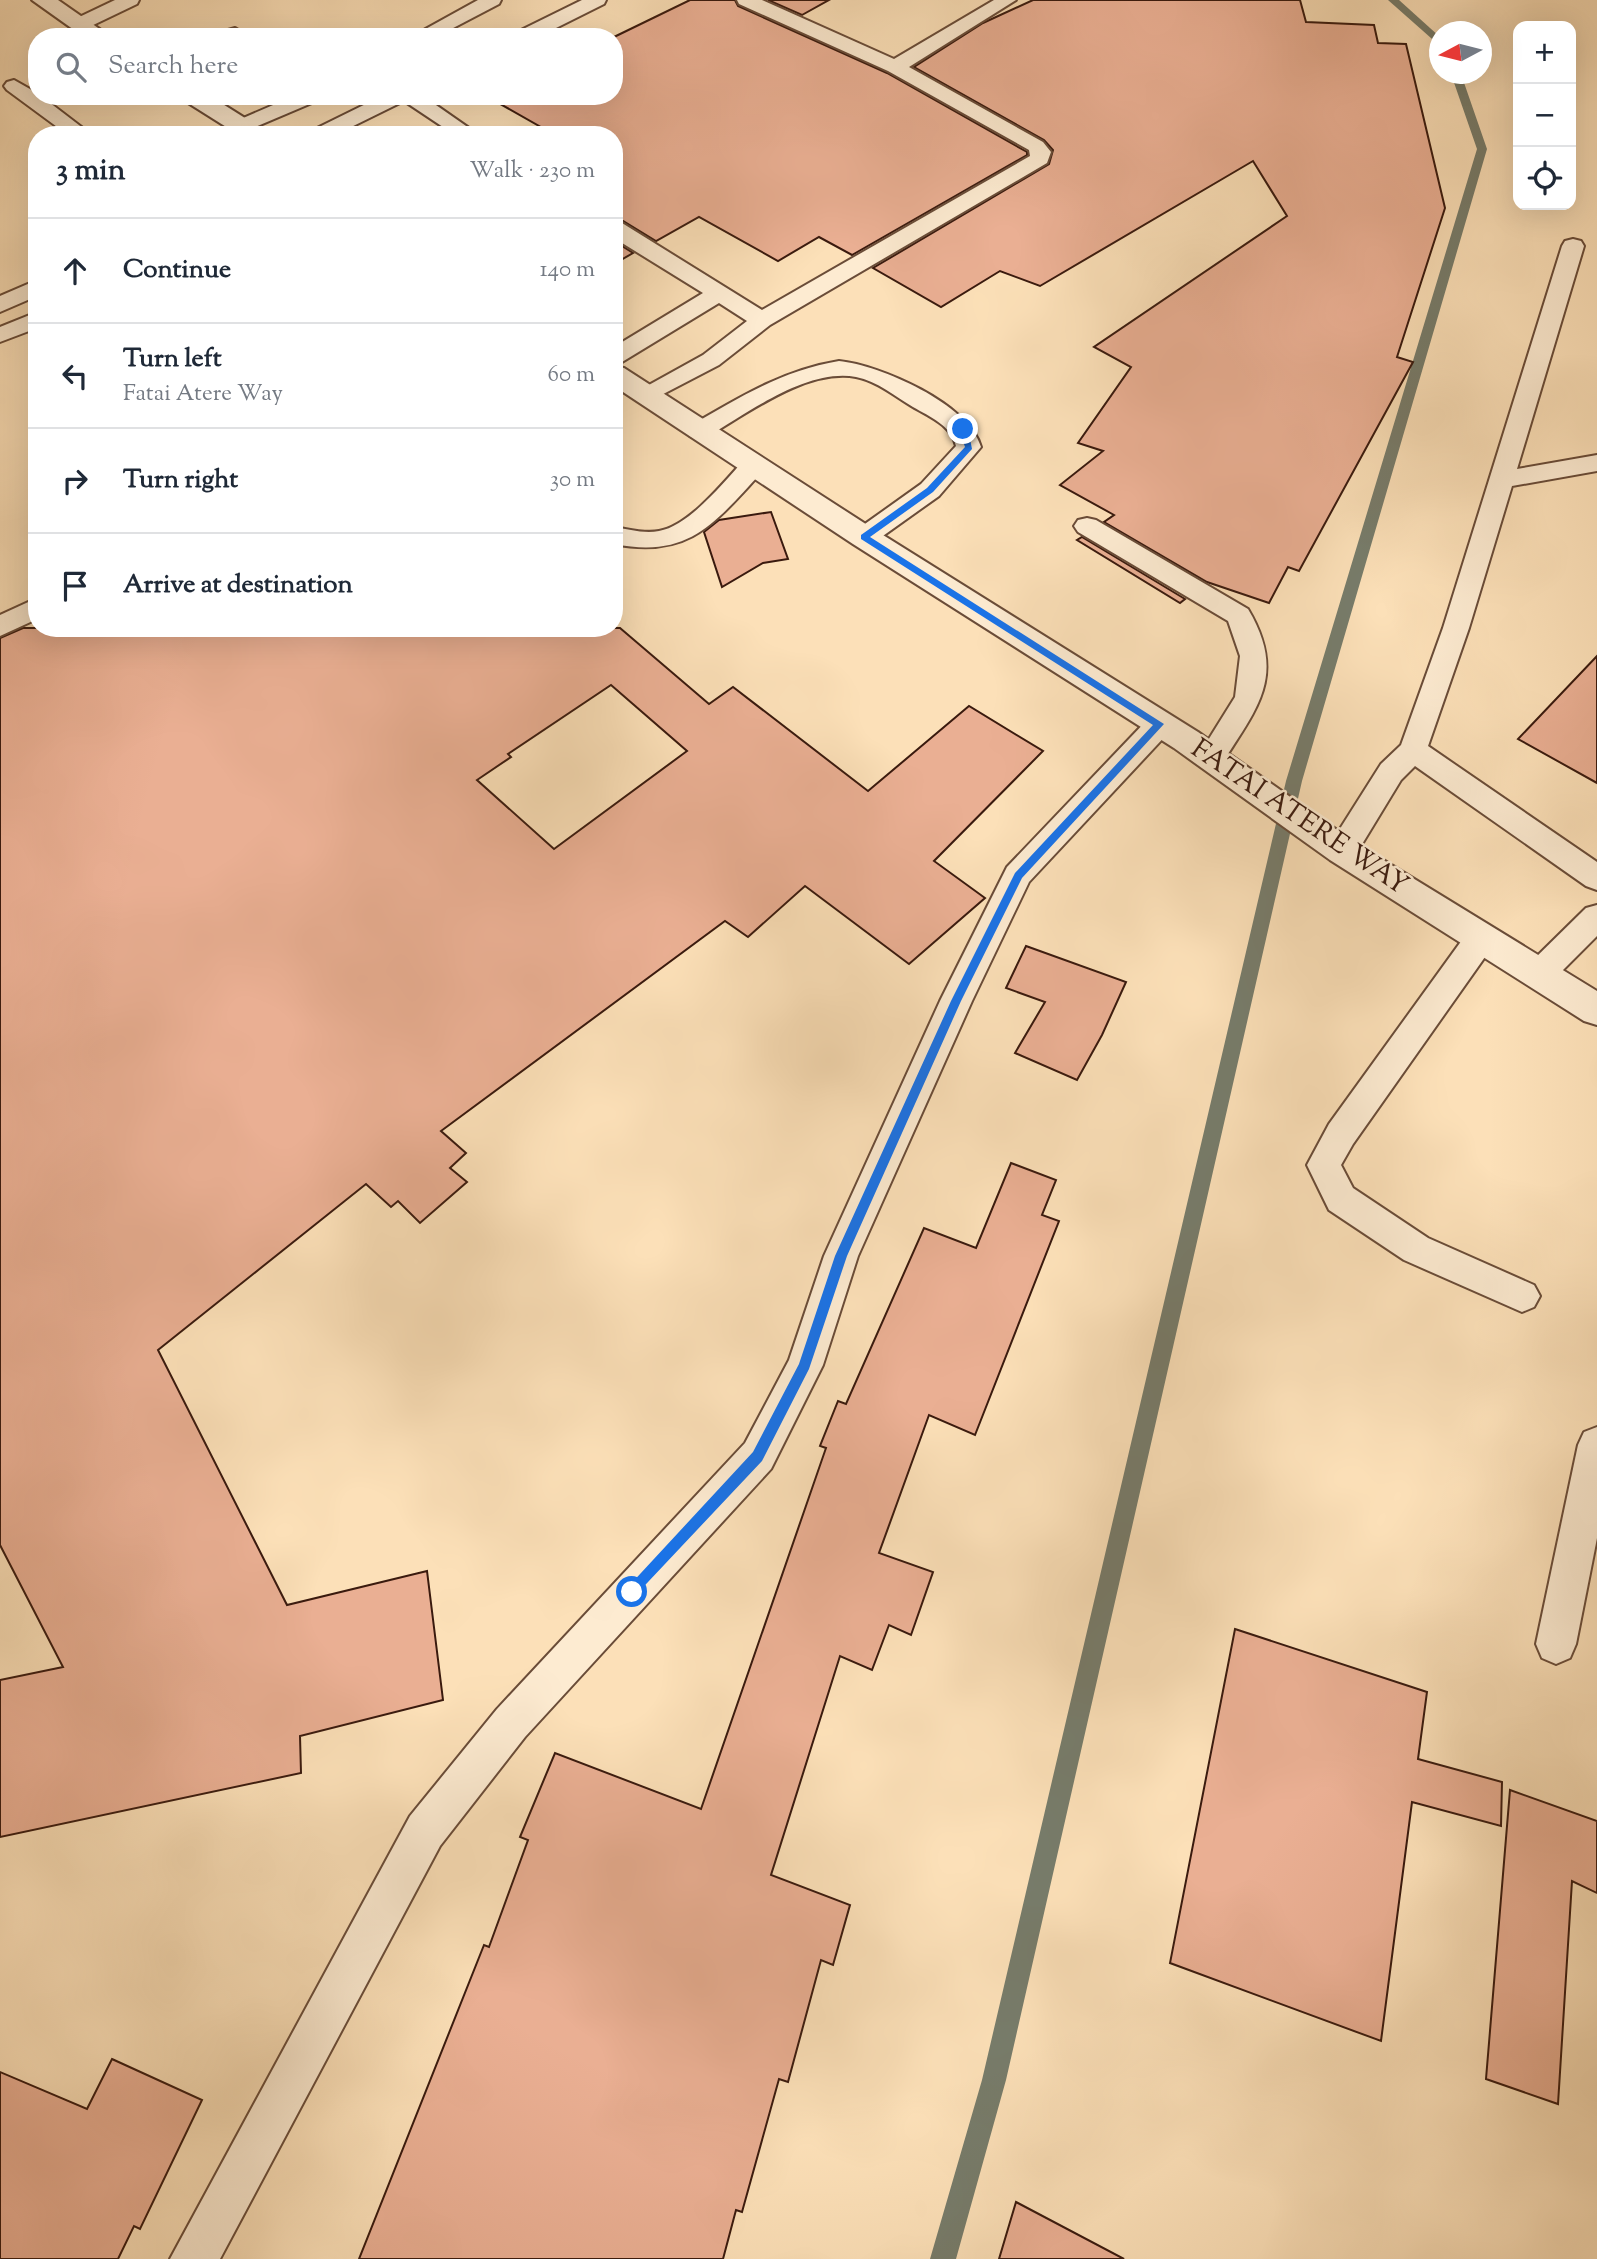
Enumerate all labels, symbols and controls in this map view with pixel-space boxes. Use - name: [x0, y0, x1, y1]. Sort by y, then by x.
- north arrow: [1429, 21, 1492, 84]
- map controls: [1513, 21, 1576, 210]
- button: +: [1513, 21, 1576, 84]
- search box: [28, 28, 623, 105]
- icon: search: [52, 48, 90, 86]
- text: Search here: [108, 48, 238, 85]
- button: −: [1513, 84, 1576, 147]
- button: locate: [1513, 147, 1576, 210]
- text: 3 min: [56, 150, 126, 193]
- text: Walk · 230 m: [469, 155, 595, 188]
- icon: ahead: [56, 252, 94, 290]
- text: Continue: [123, 252, 231, 289]
- text: 140 m: [540, 254, 595, 287]
- text: Turn left: [123, 341, 222, 378]
- icon: left: [56, 357, 94, 395]
- text: 60 m: [547, 359, 595, 392]
- text: Fatai Atere Way: [123, 378, 283, 411]
- route end: [947, 413, 978, 444]
- icon: right: [56, 462, 94, 500]
- text: Turn right: [123, 462, 238, 499]
- text: 30 m: [550, 464, 595, 497]
- icon: arrive: [56, 567, 94, 605]
- text: Arrive at destination: [123, 567, 353, 604]
- street label: FATAI ATERE WAY: [1182, 730, 1416, 906]
- route start: [616, 1576, 647, 1607]

